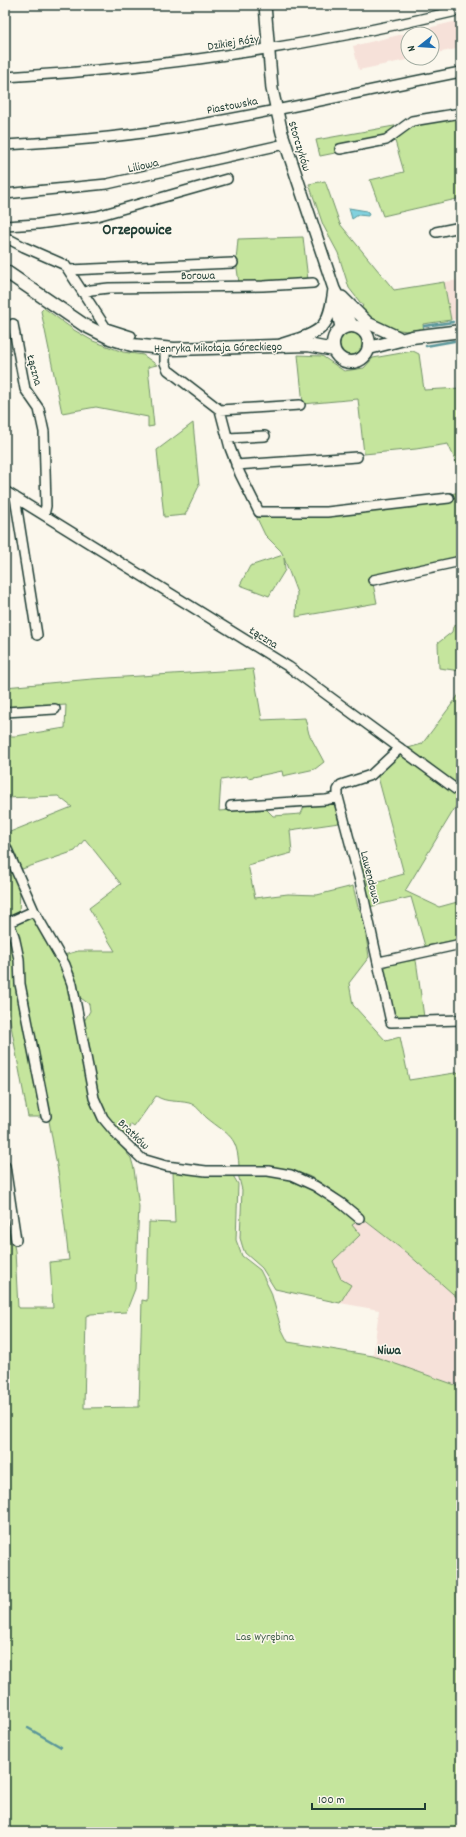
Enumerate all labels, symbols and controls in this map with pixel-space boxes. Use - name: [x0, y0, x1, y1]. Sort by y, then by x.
- north arrow: [400, 26, 440, 66]
- street label: Dzikiej Róży: [206, 31, 261, 56]
- text: N: [404, 43, 421, 53]
- street label: Piastowska: [205, 93, 260, 120]
- street label: Storczyków: [283, 119, 314, 174]
- street label: Liliowa: [126, 155, 161, 178]
- district label: Orzepowice: [102, 219, 172, 242]
- street label: Borowa: [181, 268, 216, 285]
- street label: Henryka Mikołaja Góreckiego: [154, 339, 282, 358]
- street label: Łączna: [21, 352, 46, 388]
- street label: Łączna: [245, 622, 281, 654]
- street label: Lawendowa: [355, 849, 384, 906]
- street label: Bratków: [113, 1116, 153, 1155]
- district label: Niwa: [377, 1342, 402, 1361]
- park label: Las Wyrębina: [236, 1629, 295, 1646]
- scale bar: [312, 1785, 425, 1811]
- text: 100 m: [318, 1792, 345, 1809]

